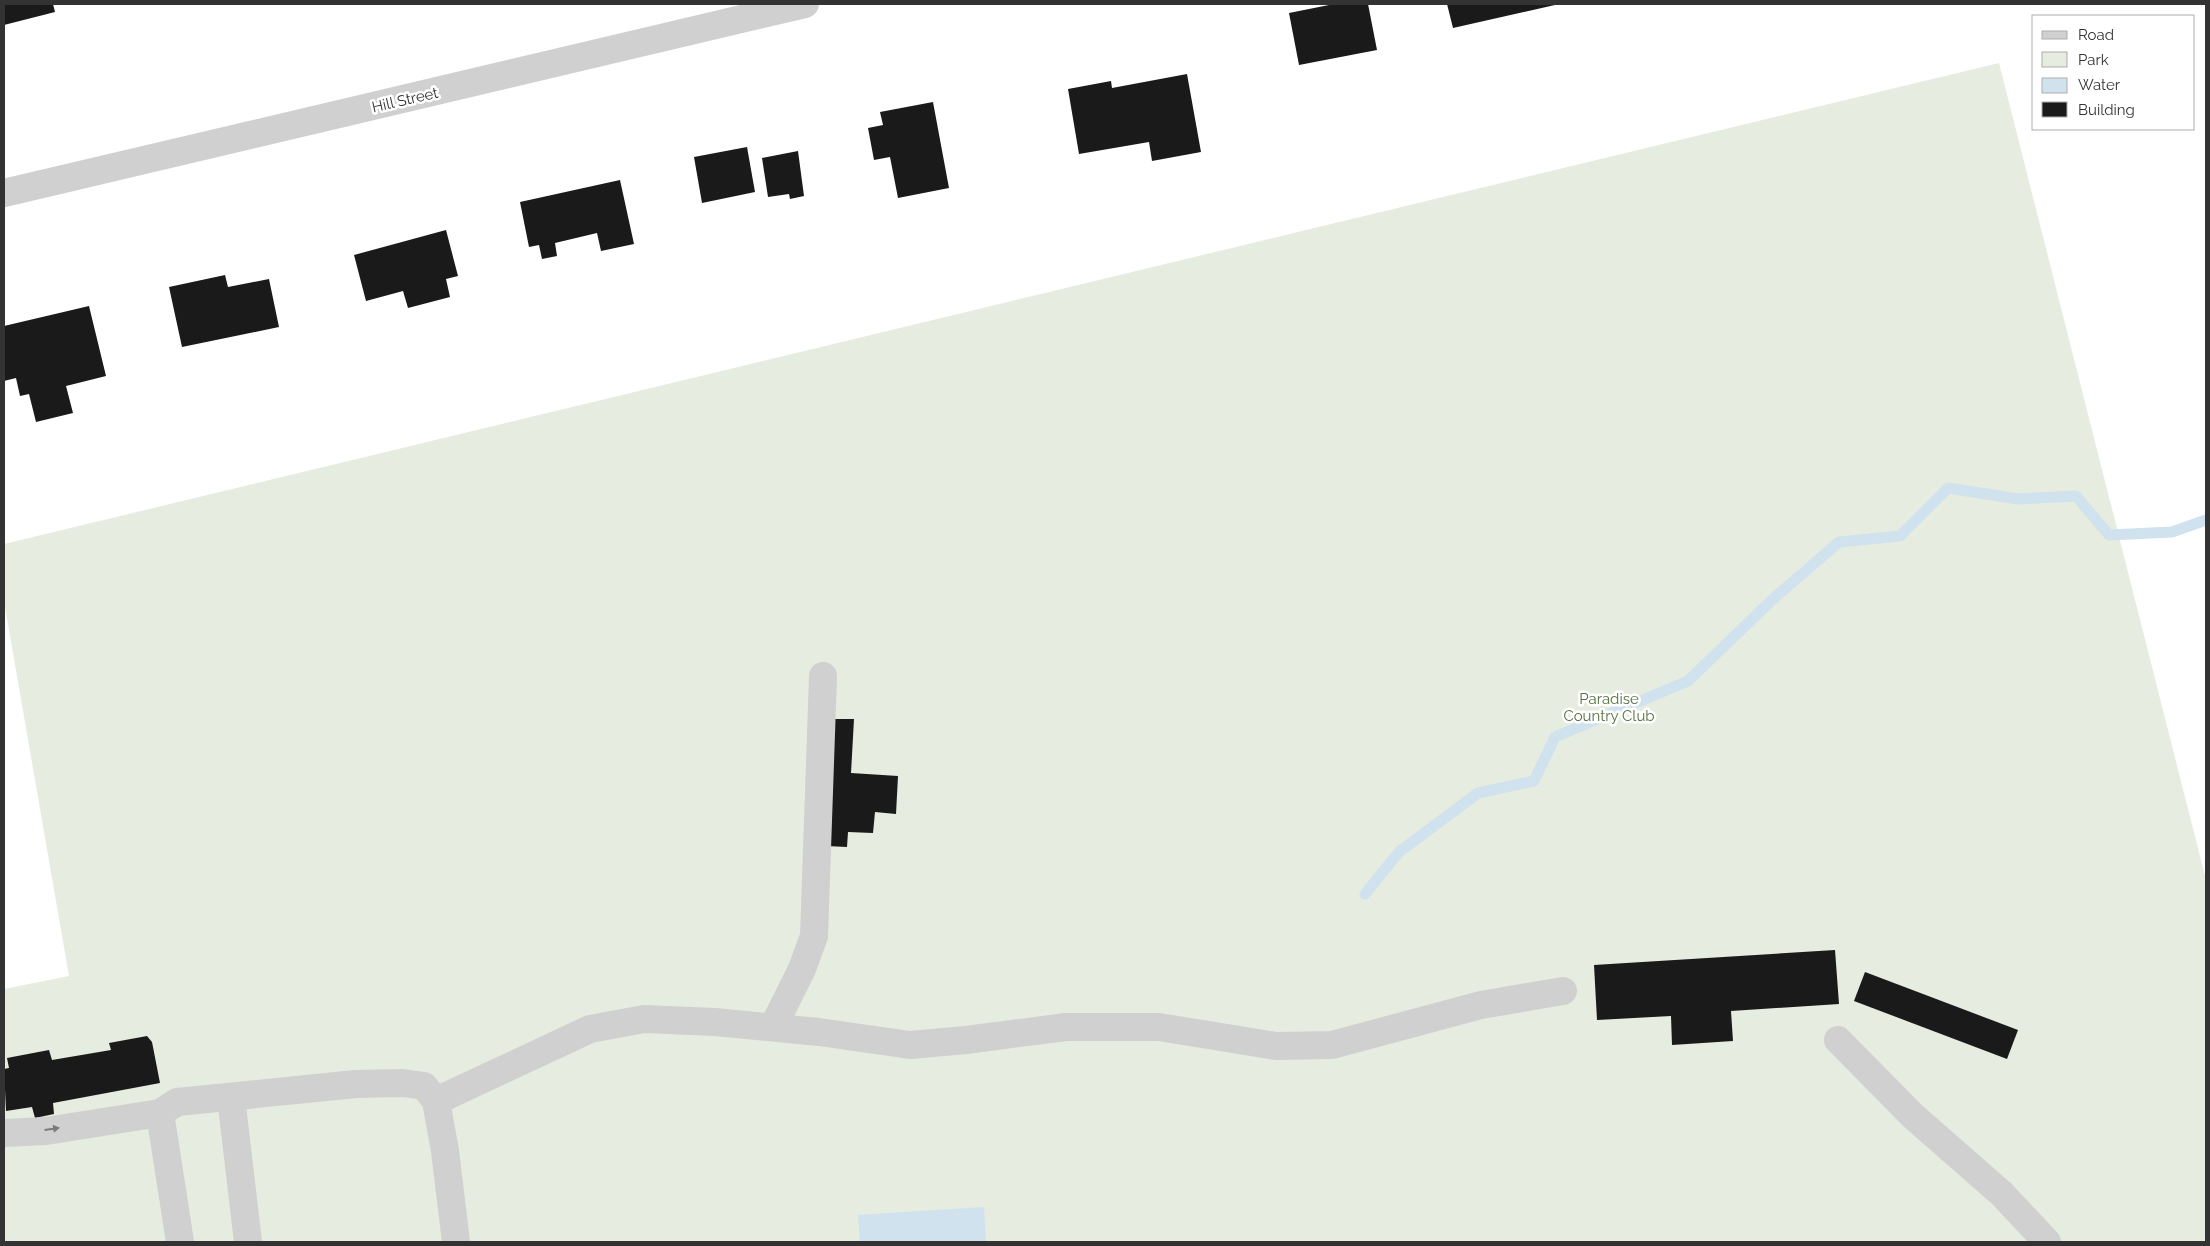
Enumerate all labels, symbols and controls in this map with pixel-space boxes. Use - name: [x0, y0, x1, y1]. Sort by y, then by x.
- legend: [2032, 15, 2195, 130]
- text: Road: [2078, 26, 2114, 44]
- text: Park: [2078, 51, 2109, 69]
- text: Water: [2078, 76, 2121, 94]
- street label: Hill Street: [370, 84, 440, 116]
- text: Building: [2078, 101, 2135, 119]
- park label: Paradise Country Club: [1563, 690, 1655, 725]
- one-way arrow: [45, 1125, 61, 1133]

